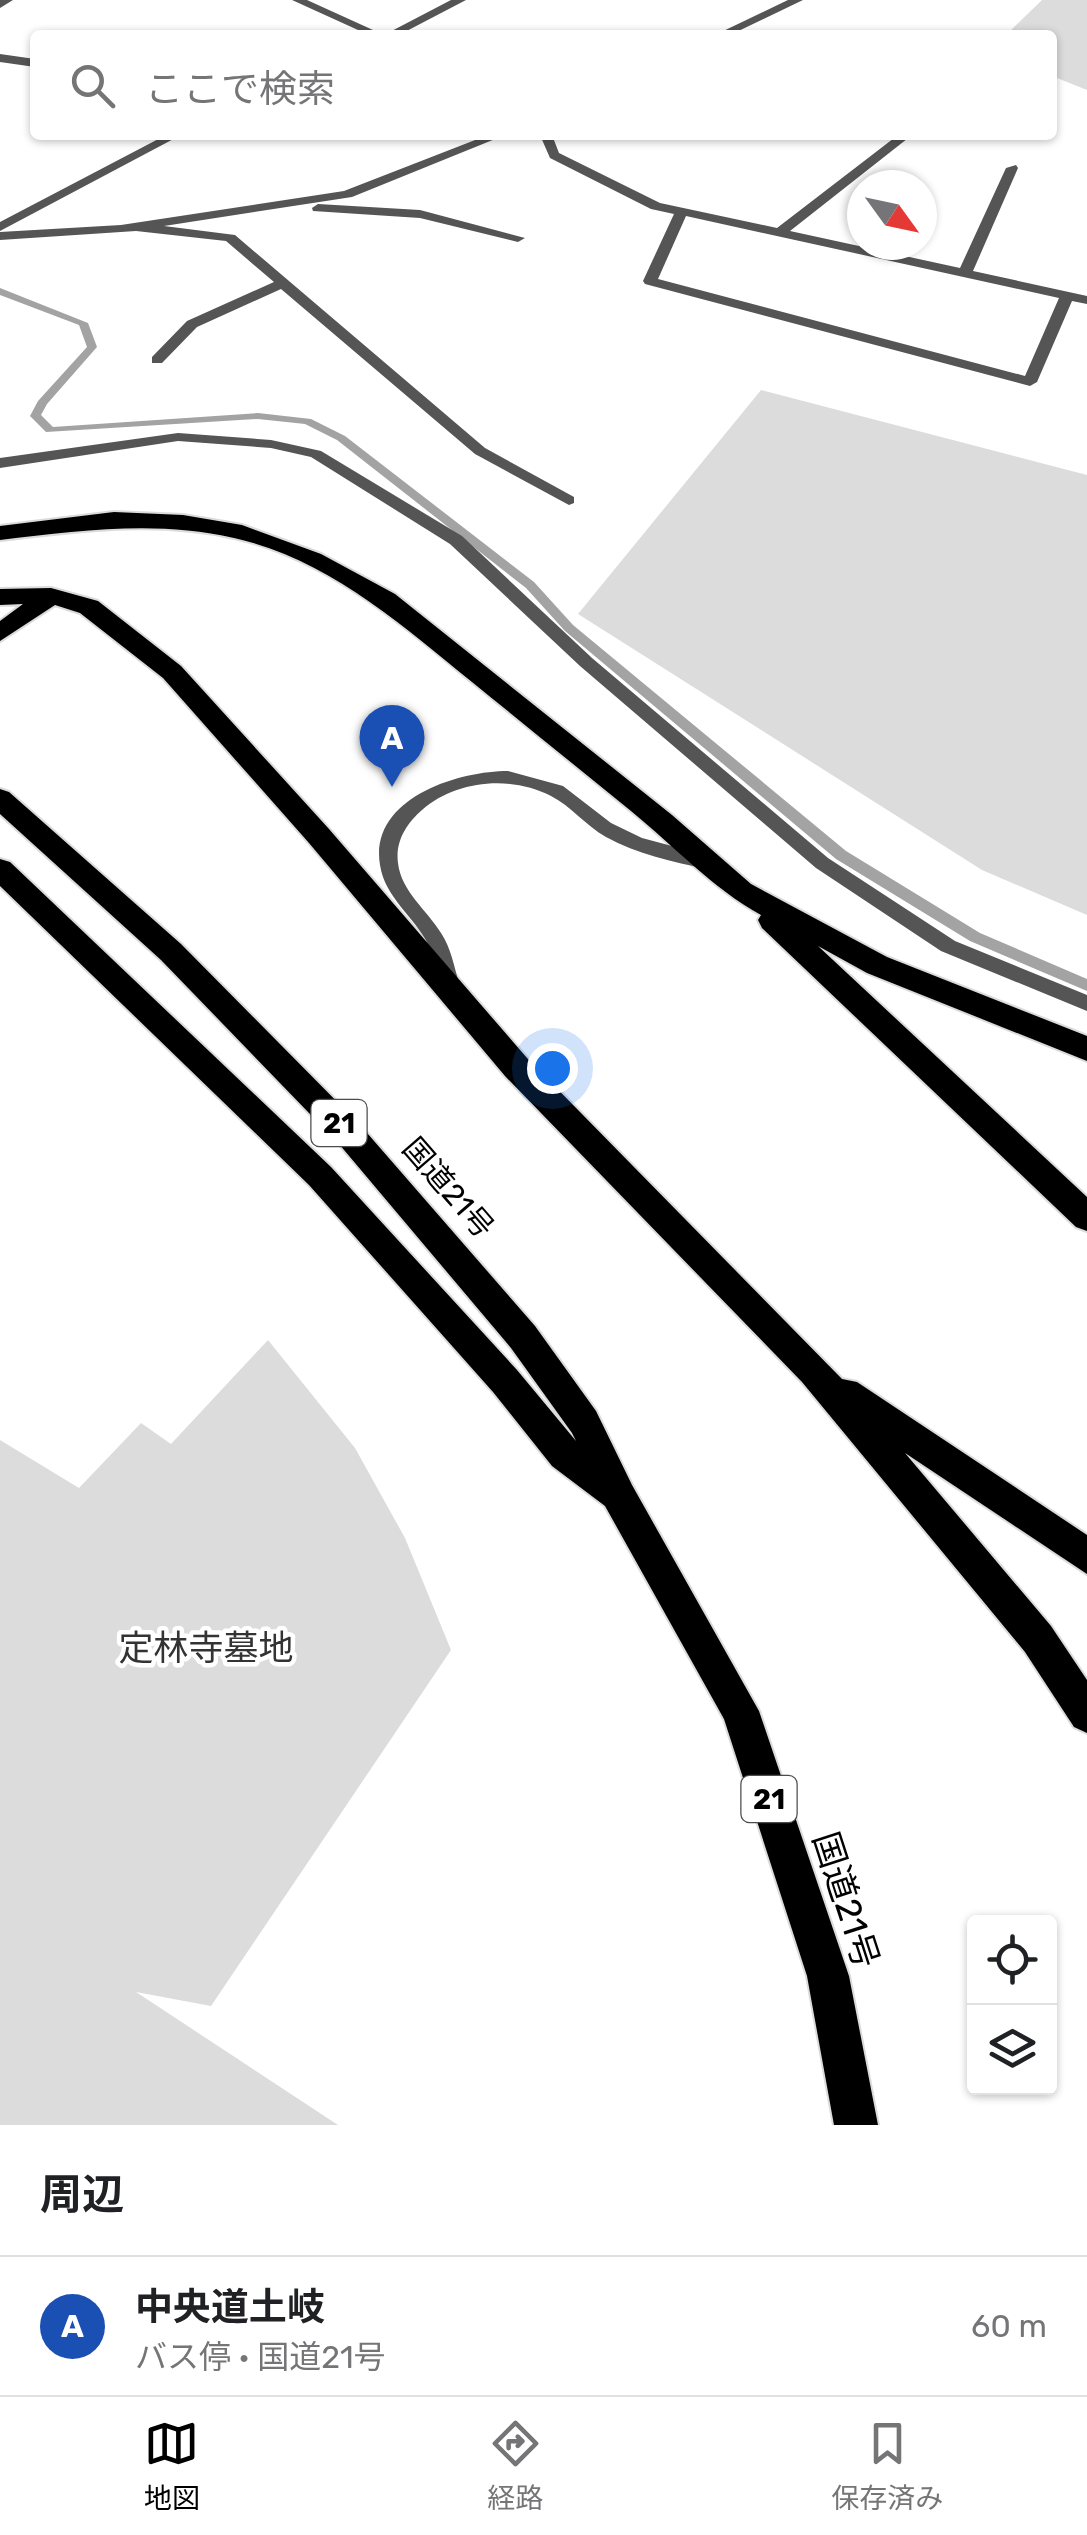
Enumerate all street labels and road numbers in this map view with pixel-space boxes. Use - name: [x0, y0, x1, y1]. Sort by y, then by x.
- road number: 21: [312, 1100, 366, 1146]
- street label: 国道21号: [395, 1131, 501, 1245]
- road number: 21: [742, 1776, 796, 1822]
- street label: 国道21号: [804, 1827, 888, 1973]

